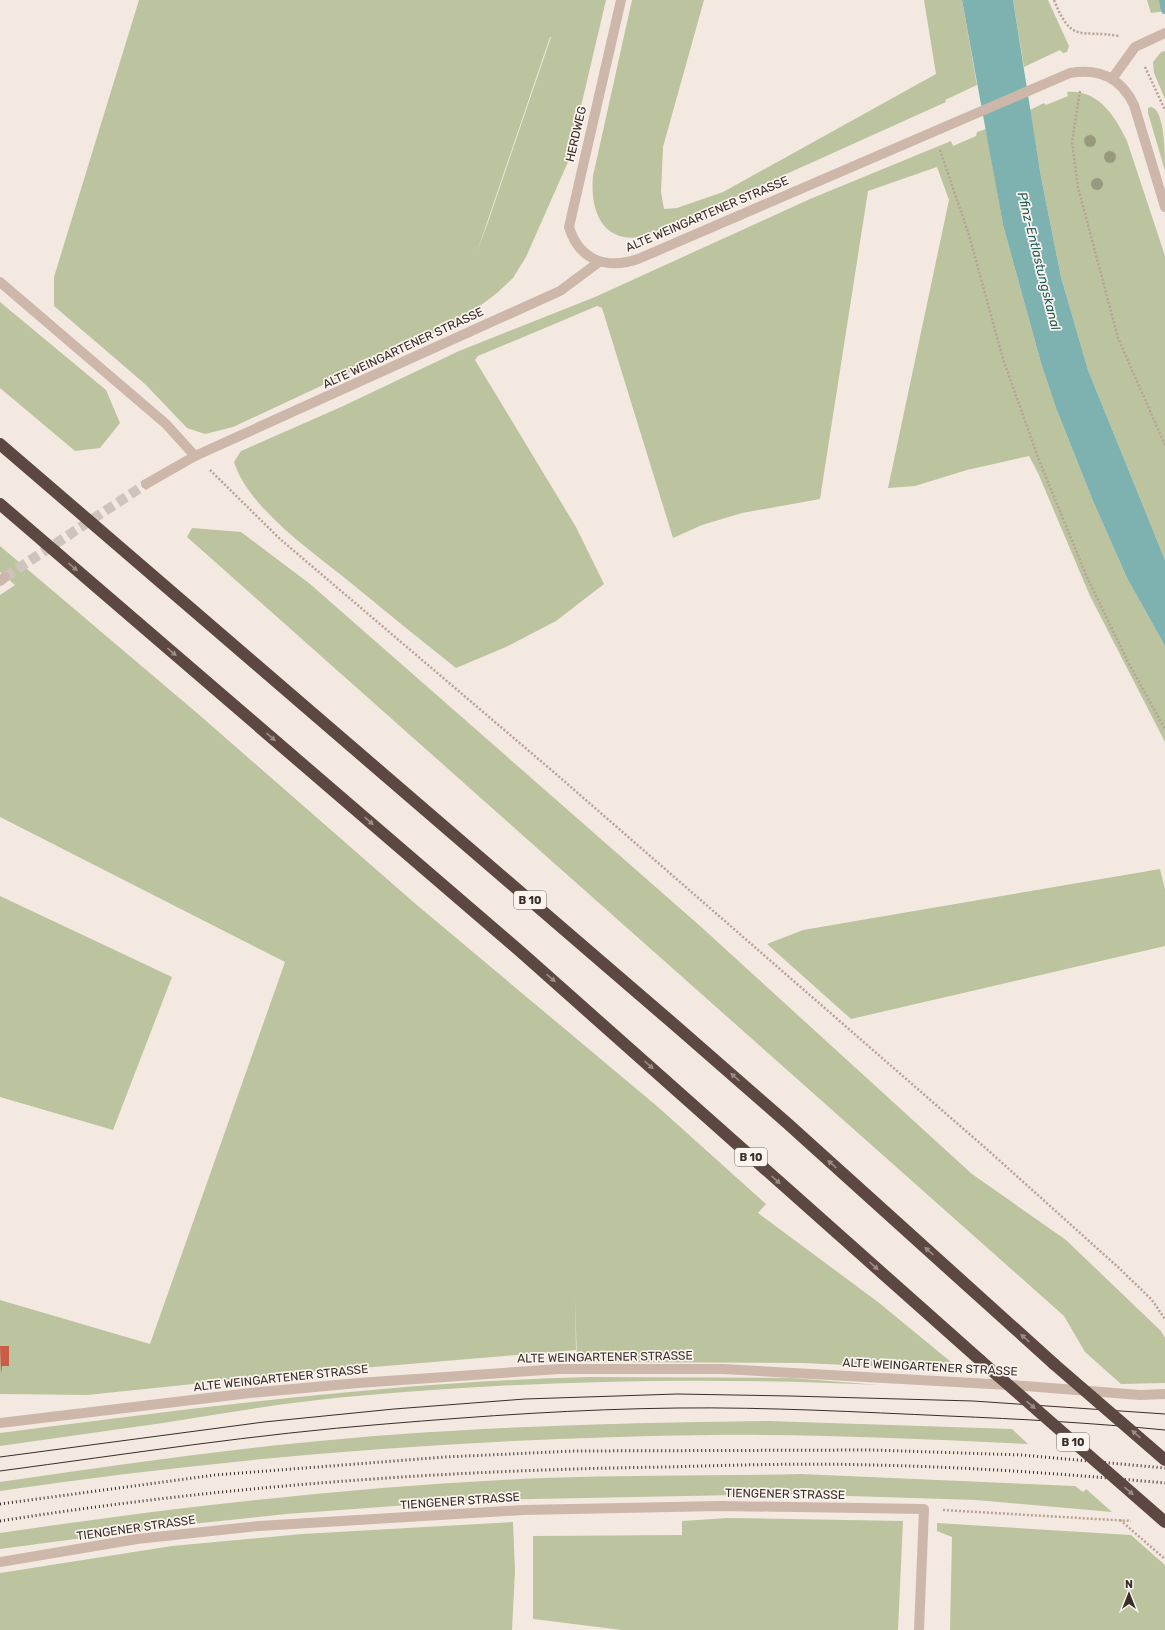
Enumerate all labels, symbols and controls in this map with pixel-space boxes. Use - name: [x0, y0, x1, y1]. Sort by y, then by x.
- street label: HERDWEG: [563, 105, 589, 163]
- street label: ALTE WEINGARTENER STRASSE: [623, 173, 791, 255]
- water label: Pfinz-Entlastungskanal: [1014, 190, 1064, 333]
- street label: ALTE WEINGARTENER STRASSE: [320, 305, 486, 391]
- one-way arrow: [68, 563, 79, 572]
- one-way arrow: [167, 647, 177, 656]
- one-way arrow: [265, 732, 276, 741]
- one-way arrow: [364, 817, 374, 826]
- road number: B 10: [514, 891, 546, 909]
- one-way arrow: [546, 974, 557, 983]
- one-way arrow: [643, 1060, 654, 1069]
- one-way arrow: [730, 1073, 740, 1082]
- road number: B 10: [735, 1148, 767, 1166]
- one-way arrow: [827, 1159, 837, 1168]
- one-way arrow: [772, 1175, 781, 1184]
- one-way arrow: [923, 1246, 934, 1255]
- one-way arrow: [868, 1262, 879, 1271]
- one-way arrow: [1020, 1333, 1031, 1342]
- street label: ALTE WEINGARTENER STRASSE: [517, 1348, 693, 1366]
- street label: ALTE WEINGARTENER STRASSE: [842, 1355, 1018, 1379]
- street label: ALTE WEINGARTENER STRASSE: [193, 1362, 369, 1394]
- one-way arrow: [1026, 1401, 1036, 1410]
- one-way arrow: [1130, 1430, 1141, 1439]
- road number: B 10: [1057, 1433, 1089, 1451]
- street label: TIENGENER STRASSE: [725, 1486, 845, 1502]
- one-way arrow: [1124, 1486, 1134, 1495]
- street label: TIENGENER STRASSE: [400, 1490, 520, 1512]
- street label: TIENGENER STRASSE: [76, 1513, 196, 1543]
- north arrow: [1109, 1574, 1149, 1614]
- text: N: [1125, 1578, 1133, 1591]

